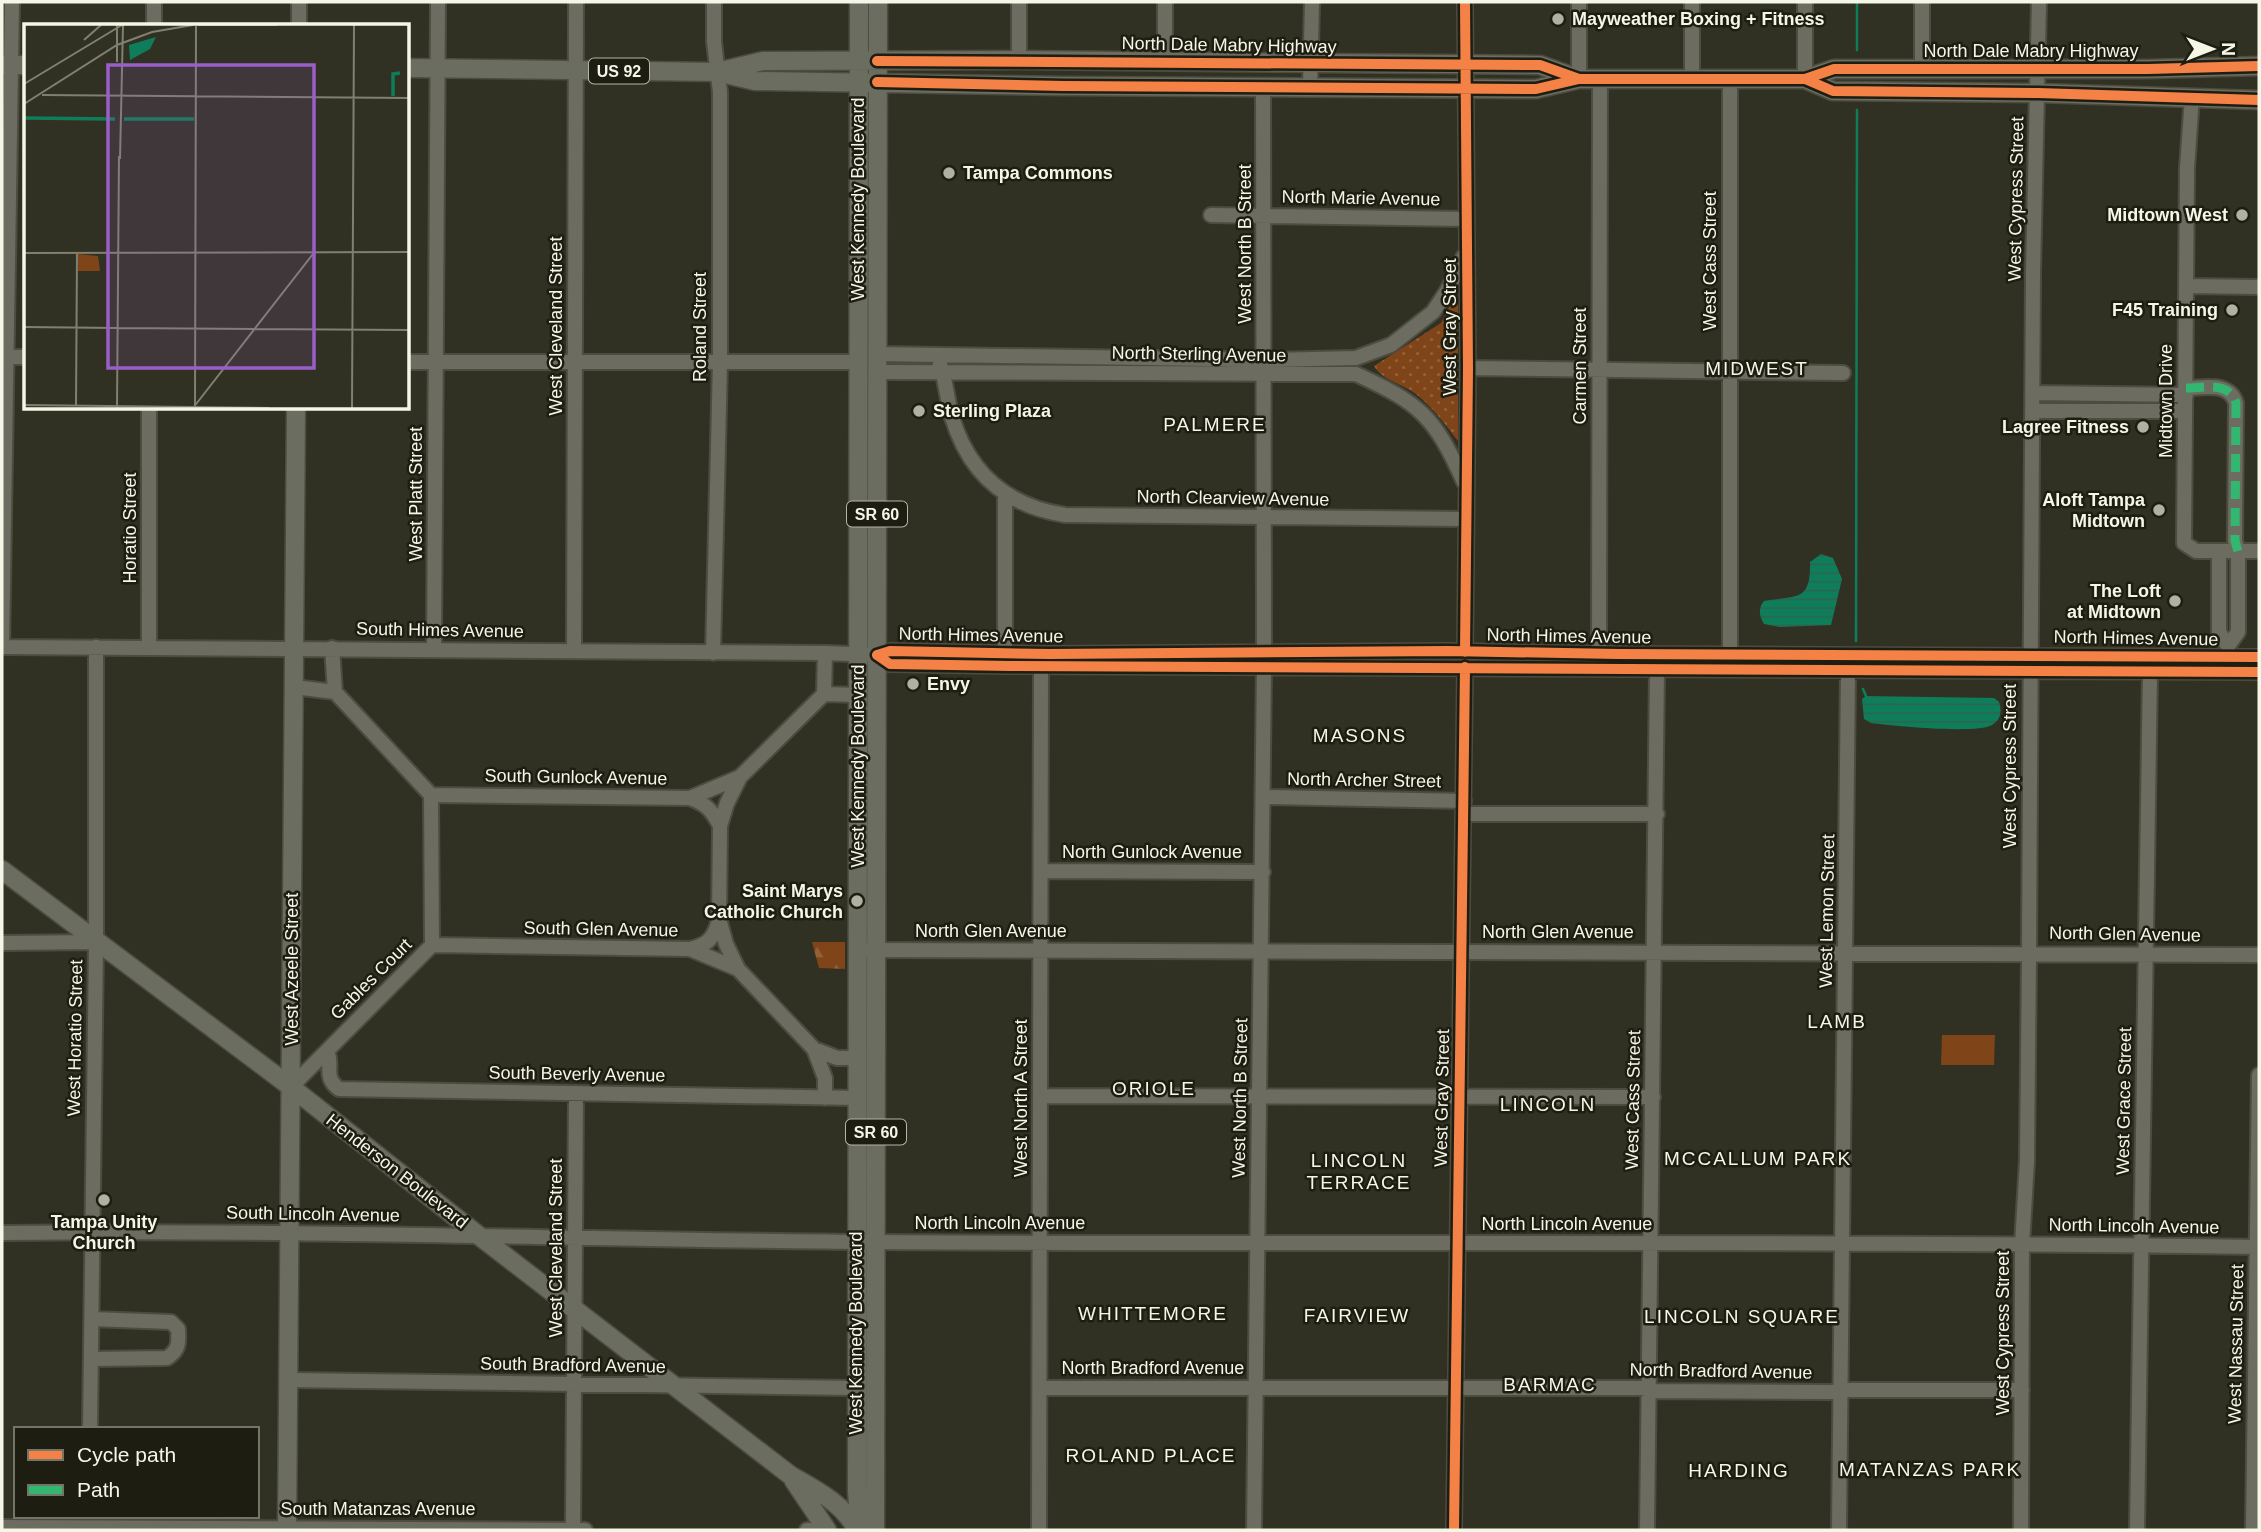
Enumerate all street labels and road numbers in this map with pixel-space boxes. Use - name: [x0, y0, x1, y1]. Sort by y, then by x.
- street label: North Dale Mabry Highway: [1121, 33, 1337, 57]
- street label: North Dale Mabry Highway: [1923, 41, 2139, 61]
- road number: US 92: [589, 58, 649, 83]
- street label: West Kennedy Boulevard: [848, 98, 868, 300]
- street label: West Cypress Street: [2005, 116, 2027, 282]
- street label: West North B Street: [1235, 164, 1255, 324]
- street label: North Marie Avenue: [1281, 187, 1441, 209]
- street label: West Cass Street: [1700, 191, 1720, 331]
- street label: West Cleveland Street: [546, 237, 566, 415]
- street label: West Gray Street: [1440, 258, 1460, 396]
- street label: Roland Street: [690, 272, 710, 382]
- street label: Carmen Street: [1570, 307, 1590, 425]
- street label: North Sterling Avenue: [1111, 342, 1287, 366]
- street label: Midtown Drive: [2156, 344, 2176, 458]
- street label: West Platt Street: [406, 427, 426, 561]
- street label: Horatio Street: [120, 472, 140, 584]
- street label: North Clearview Avenue: [1136, 486, 1330, 510]
- road number: SR 60: [847, 502, 907, 526]
- street label: South Himes Avenue: [356, 619, 524, 641]
- street label: North Himes Avenue: [898, 624, 1064, 646]
- street label: North Himes Avenue: [1486, 625, 1652, 647]
- street label: North Himes Avenue: [2053, 627, 2219, 649]
- street label: West Kennedy Boulevard: [848, 665, 868, 867]
- street label: West Cypress Street: [2000, 684, 2020, 848]
- street label: South Gunlock Avenue: [484, 765, 668, 789]
- street label: North Archer Street: [1287, 769, 1441, 791]
- street label: West Lemon Street: [1816, 834, 1838, 988]
- street label: North Gunlock Avenue: [1062, 842, 1242, 862]
- street label: West Azeele Street: [282, 893, 302, 1045]
- street label: South Glen Avenue: [523, 918, 679, 940]
- street label: North Glen Avenue: [915, 921, 1067, 941]
- street label: North Glen Avenue: [1482, 922, 1634, 942]
- street label: North Glen Avenue: [2049, 923, 2201, 945]
- street label: Gables Court: [326, 934, 416, 1024]
- street label: West Horatio Street: [64, 959, 86, 1117]
- street label: West North B Street: [1229, 1018, 1251, 1178]
- street label: West North A Street: [1011, 1019, 1031, 1177]
- street label: West Grace Street: [2113, 1027, 2135, 1175]
- street label: West Gray Street: [1431, 1029, 1453, 1167]
- street label: West Cass Street: [1622, 1030, 1644, 1170]
- street label: South Beverly Avenue: [488, 1062, 666, 1086]
- street label: Henderson Boulevard: [322, 1110, 472, 1232]
- road number: SR 60: [846, 1120, 906, 1144]
- street label: West Cleveland Street: [546, 1159, 566, 1337]
- street label: South Lincoln Avenue: [226, 1202, 400, 1226]
- street label: North Lincoln Avenue: [915, 1213, 1085, 1233]
- street label: North Lincoln Avenue: [1482, 1214, 1652, 1234]
- street label: North Lincoln Avenue: [2048, 1215, 2220, 1237]
- street label: West Kennedy Boulevard: [846, 1232, 866, 1434]
- street label: West Cypress Street: [1993, 1251, 2013, 1415]
- street label: West Nassau Street: [2225, 1264, 2247, 1424]
- street label: South Bradford Avenue: [480, 1353, 666, 1377]
- street label: North Bradford Avenue: [1062, 1358, 1244, 1378]
- street label: North Bradford Avenue: [1629, 1359, 1813, 1383]
- street label: South Matanzas Avenue: [281, 1499, 475, 1519]

